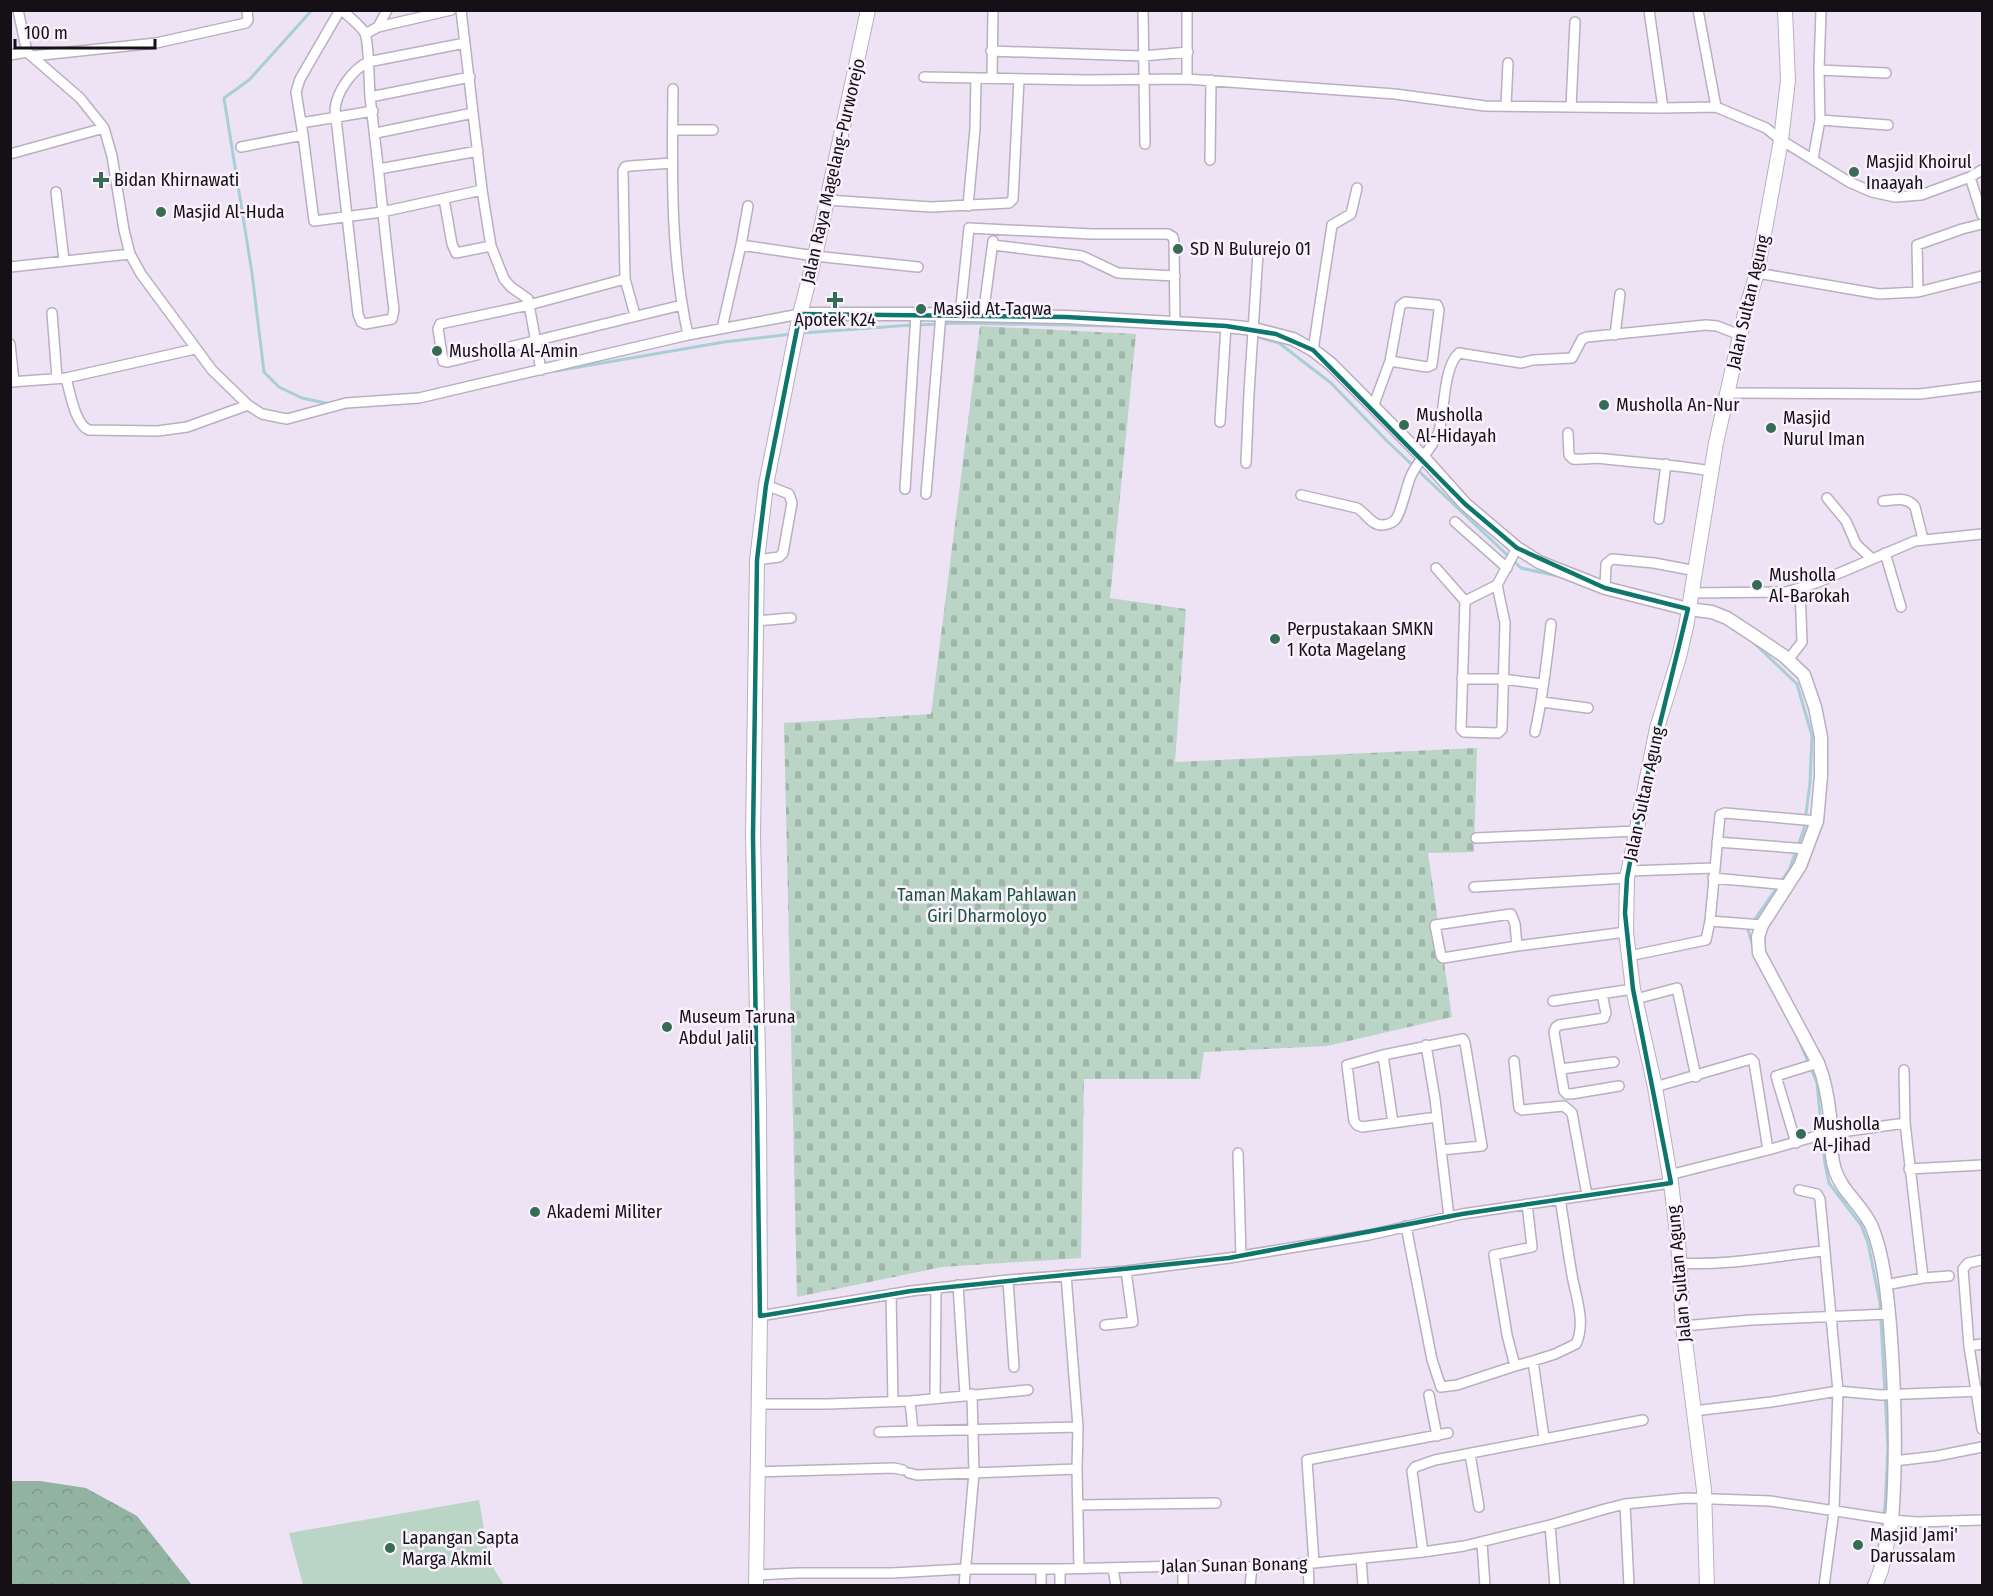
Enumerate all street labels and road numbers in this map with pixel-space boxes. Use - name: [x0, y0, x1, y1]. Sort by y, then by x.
- street label: Jalan Raya Magelang-Purworejo: [796, 56, 870, 286]
- street label: Jalan Sultan Agung: [1722, 232, 1774, 371]
- street label: Jalan Sultan Agung: [1619, 724, 1669, 863]
- street label: Jalan Sultan Agung: [1662, 1204, 1696, 1343]
- street label: Jalan Sunan Bonang: [1160, 1553, 1308, 1577]

